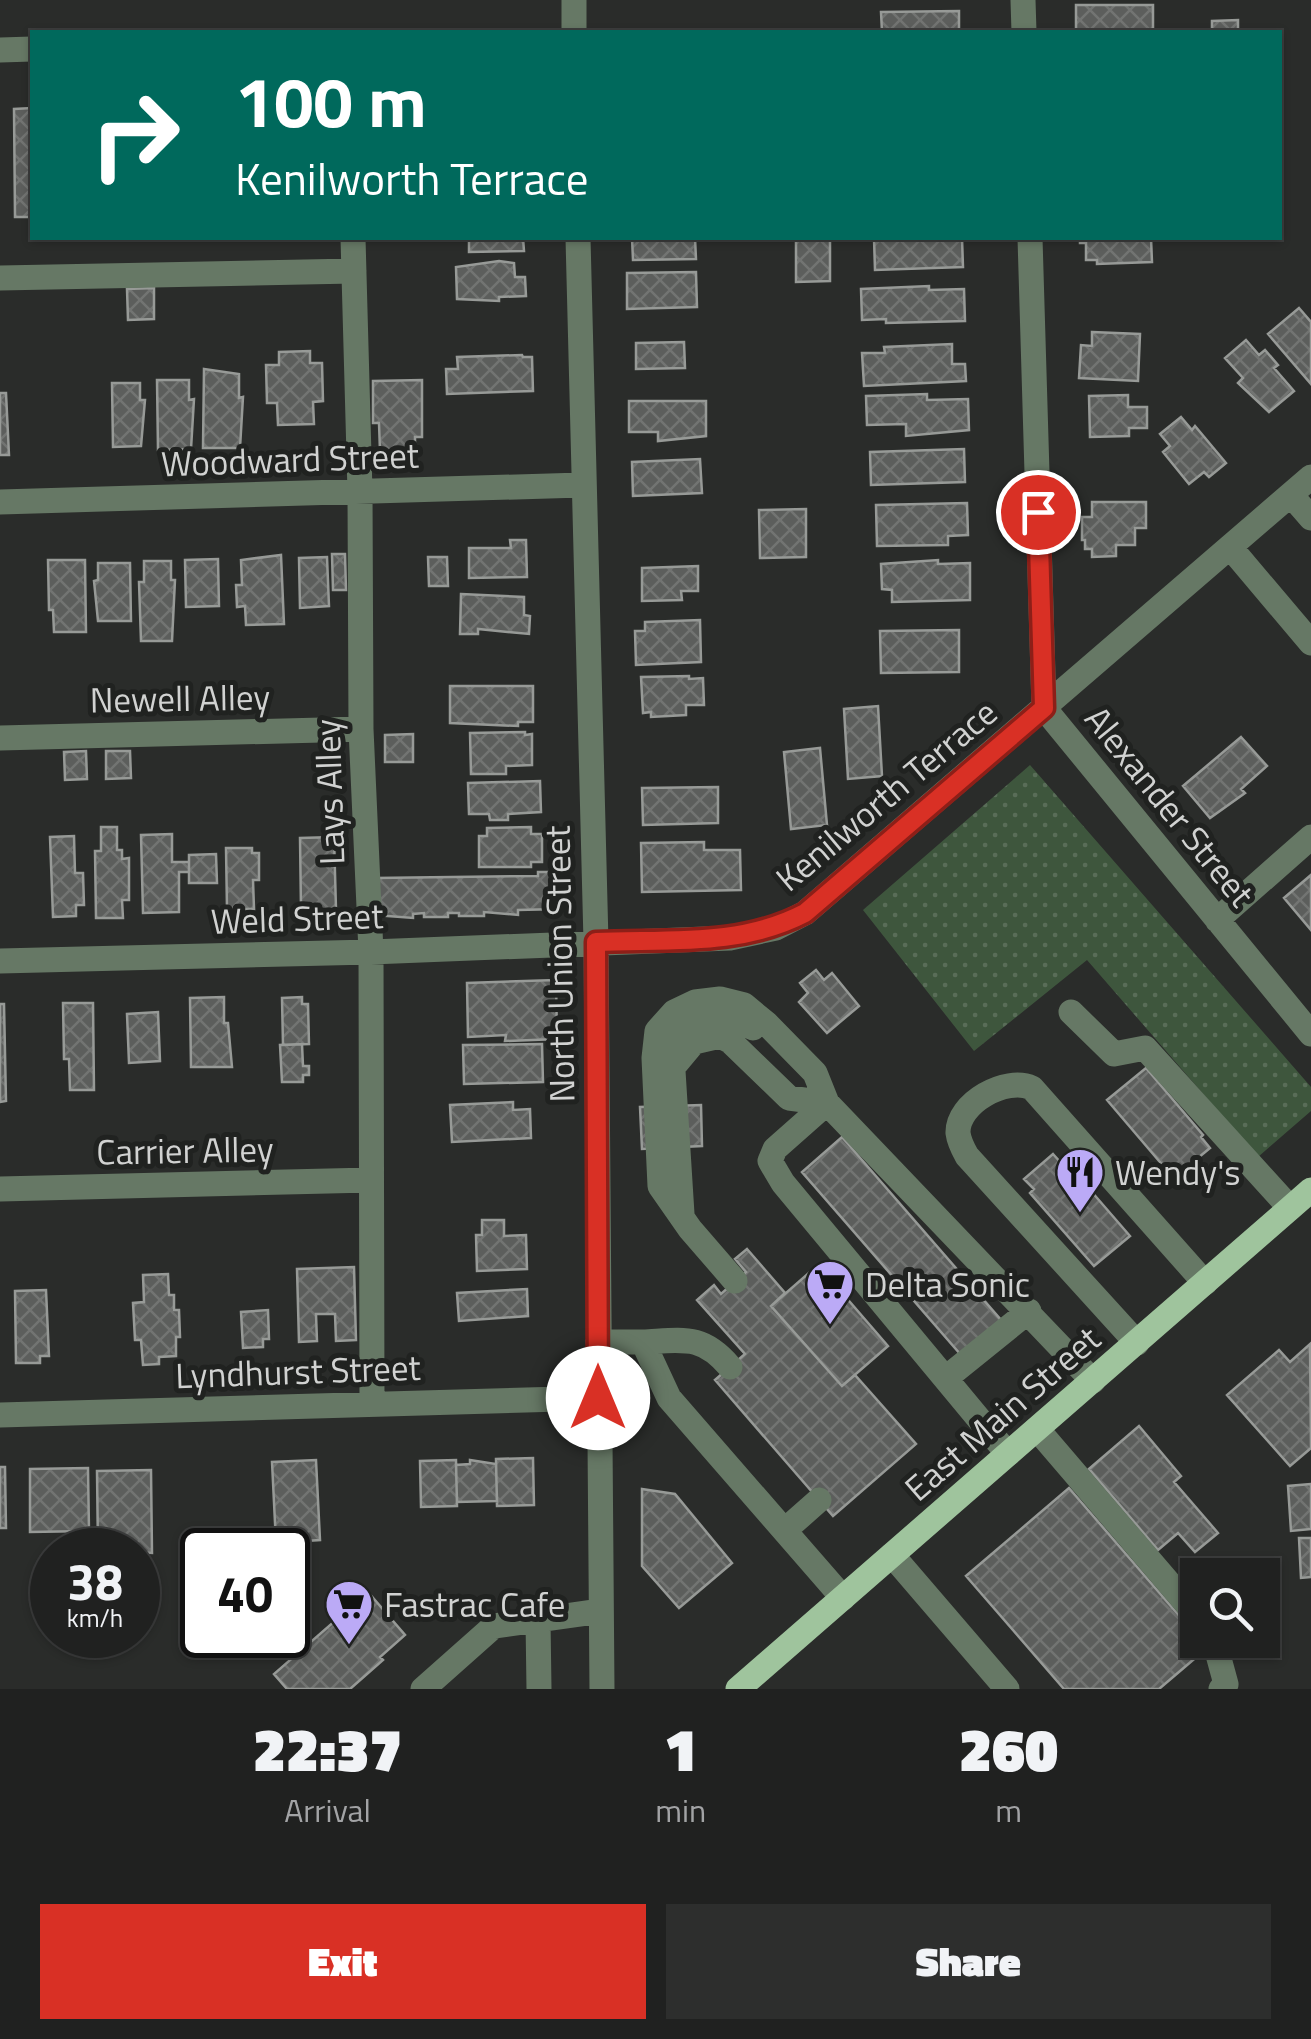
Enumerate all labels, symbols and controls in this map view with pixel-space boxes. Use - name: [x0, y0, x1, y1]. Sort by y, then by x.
- text: 100 m: [235, 48, 427, 154]
- icon: right: [70, 70, 200, 200]
- text: Kenilworth Terrace: [235, 144, 588, 212]
- street label: Woodward Street: [160, 428, 420, 490]
- pin: [996, 470, 1081, 555]
- icon: arrive: [1011, 485, 1066, 540]
- street label: Newell Alley: [89, 669, 271, 727]
- street label: Kenilworth Terrace: [763, 686, 1009, 904]
- street label: Alexander Street: [1072, 694, 1268, 918]
- street label: Lays Alley: [299, 718, 359, 866]
- street label: North Union Street: [530, 825, 588, 1103]
- street label: Weld Street: [210, 888, 384, 948]
- street label: Carrier Alley: [96, 1121, 274, 1179]
- place label: Wendy's: [1115, 1145, 1241, 1199]
- restaurant icon: Wendy's: [1054, 1146, 1106, 1214]
- place label: Delta Sonic: [865, 1257, 1030, 1311]
- supermarket icon: Delta Sonic: [804, 1258, 856, 1326]
- street label: East Main Street: [892, 1312, 1112, 1514]
- street label: Lyndhurst Street: [174, 1340, 422, 1402]
- position arrow: [546, 1346, 650, 1450]
- speed limit sign: 40: [180, 1528, 310, 1658]
- text: 38: [67, 1543, 123, 1619]
- map controls: [1180, 1558, 1280, 1658]
- button: search: [1180, 1558, 1280, 1658]
- place label: Fastrac Cafe: [384, 1577, 565, 1631]
- supermarket icon: Fastrac Cafe: [323, 1578, 375, 1646]
- text: km/h: [67, 1599, 123, 1637]
- text: 22:37: [253, 1703, 402, 1794]
- text: 1: [664, 1703, 697, 1794]
- text: 260: [959, 1703, 1058, 1794]
- text: Arrival: [284, 1786, 371, 1834]
- text: min: [655, 1786, 706, 1834]
- text: m: [995, 1786, 1022, 1834]
- button: Exit: [40, 1904, 646, 2019]
- button: Share: [666, 1904, 1271, 2019]

